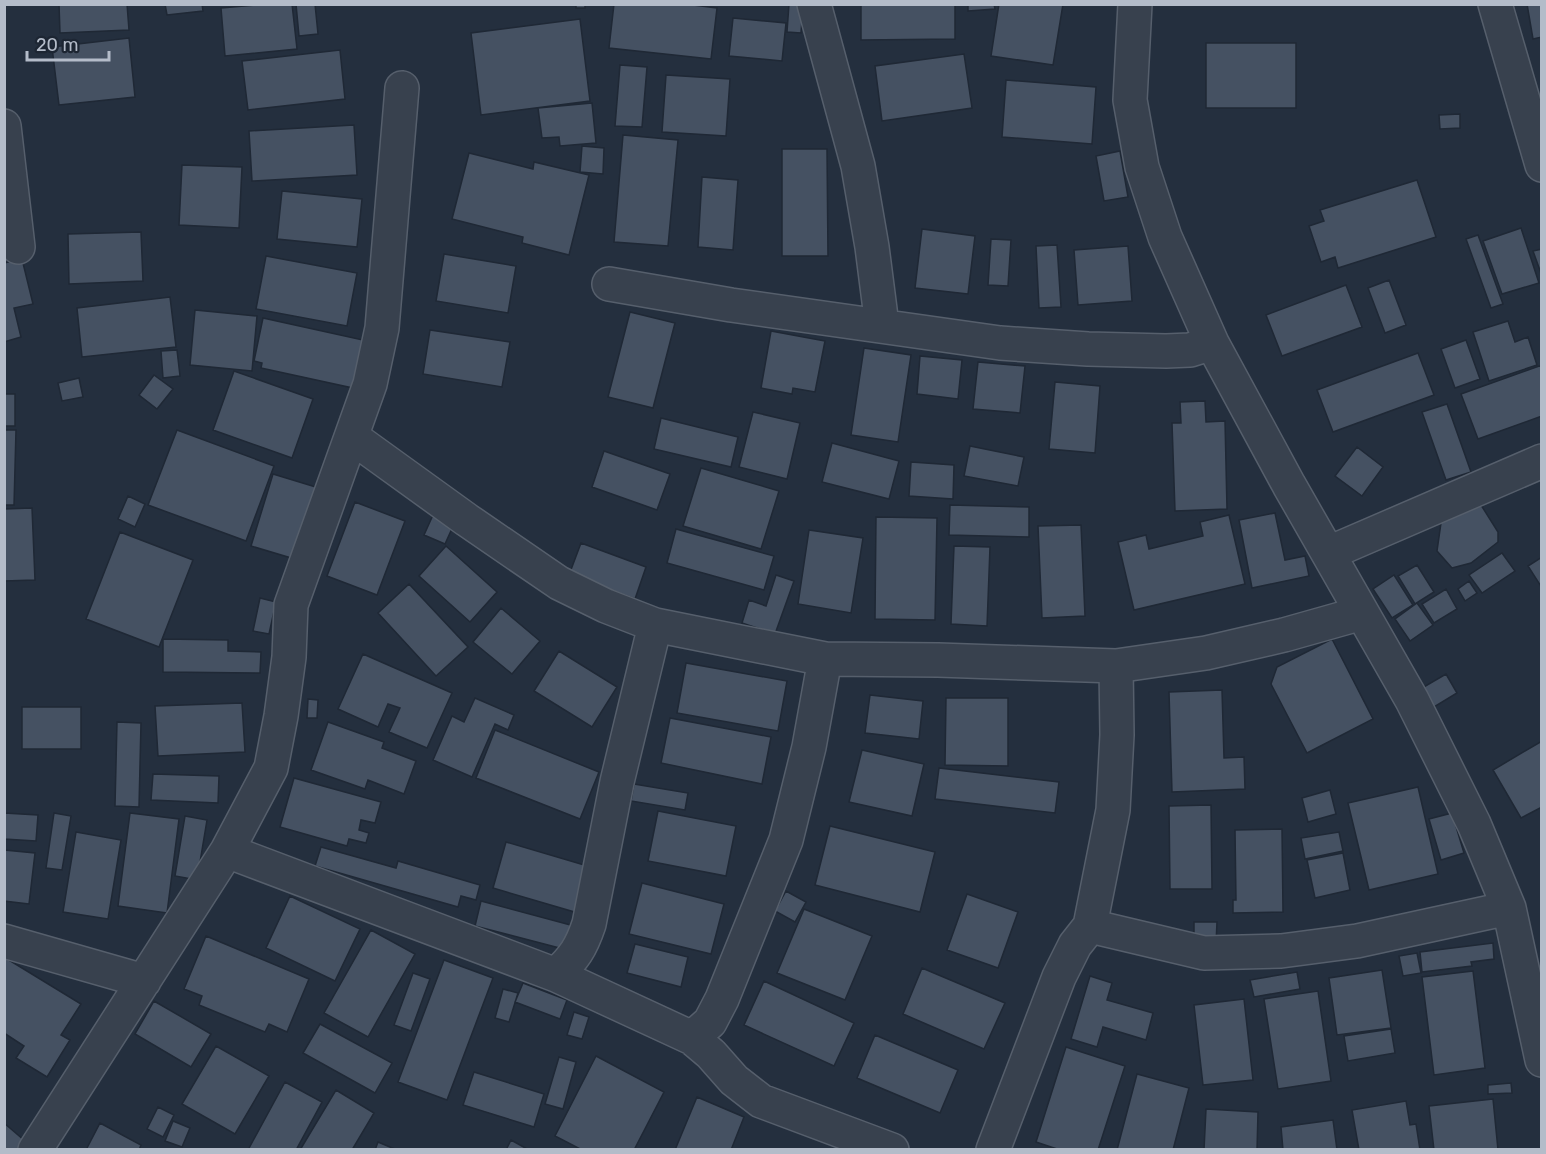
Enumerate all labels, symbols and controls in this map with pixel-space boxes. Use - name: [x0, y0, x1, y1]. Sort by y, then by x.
- scale bar: [27, 24, 110, 62]
- text: 20 m: [36, 34, 78, 56]

